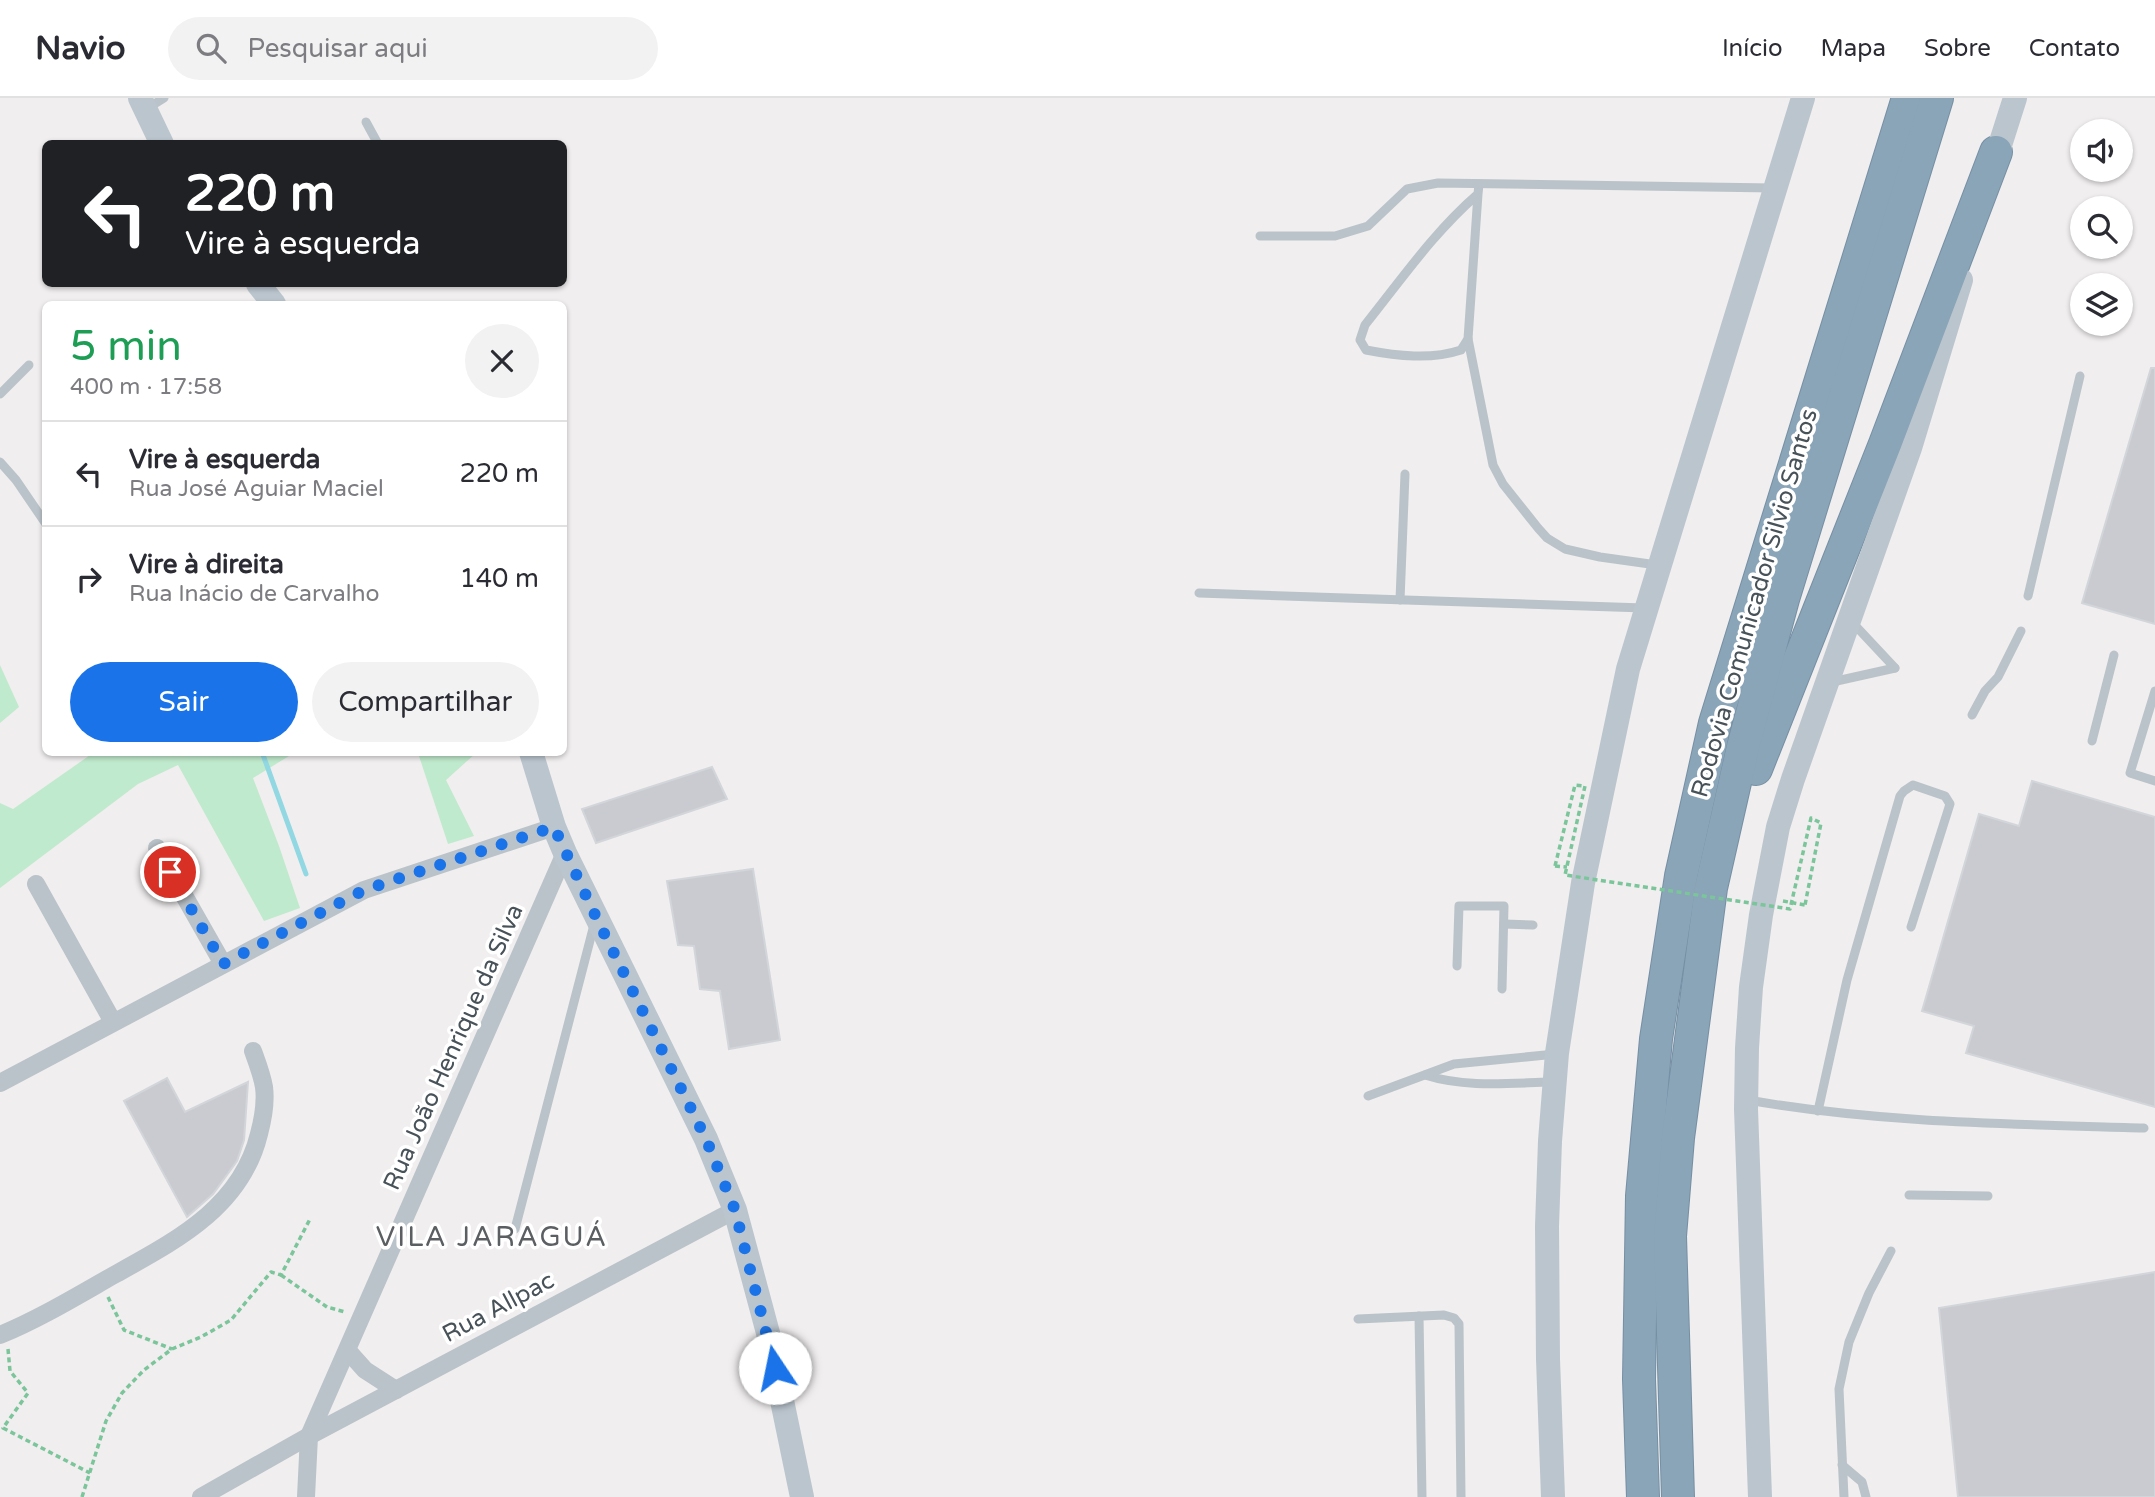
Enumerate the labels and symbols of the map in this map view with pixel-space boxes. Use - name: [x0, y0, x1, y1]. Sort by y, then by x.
- street label: Rodovia Comunicador Silvio Santos: [1685, 405, 1824, 801]
- pin: [140, 842, 200, 902]
- street label: Rua João Henrique da Silva: [377, 900, 530, 1195]
- district label: VILA JARAGUÁ: [376, 1220, 608, 1254]
- street label: Rua Allpac: [437, 1266, 559, 1349]
- position arrow: [738, 1331, 812, 1405]

